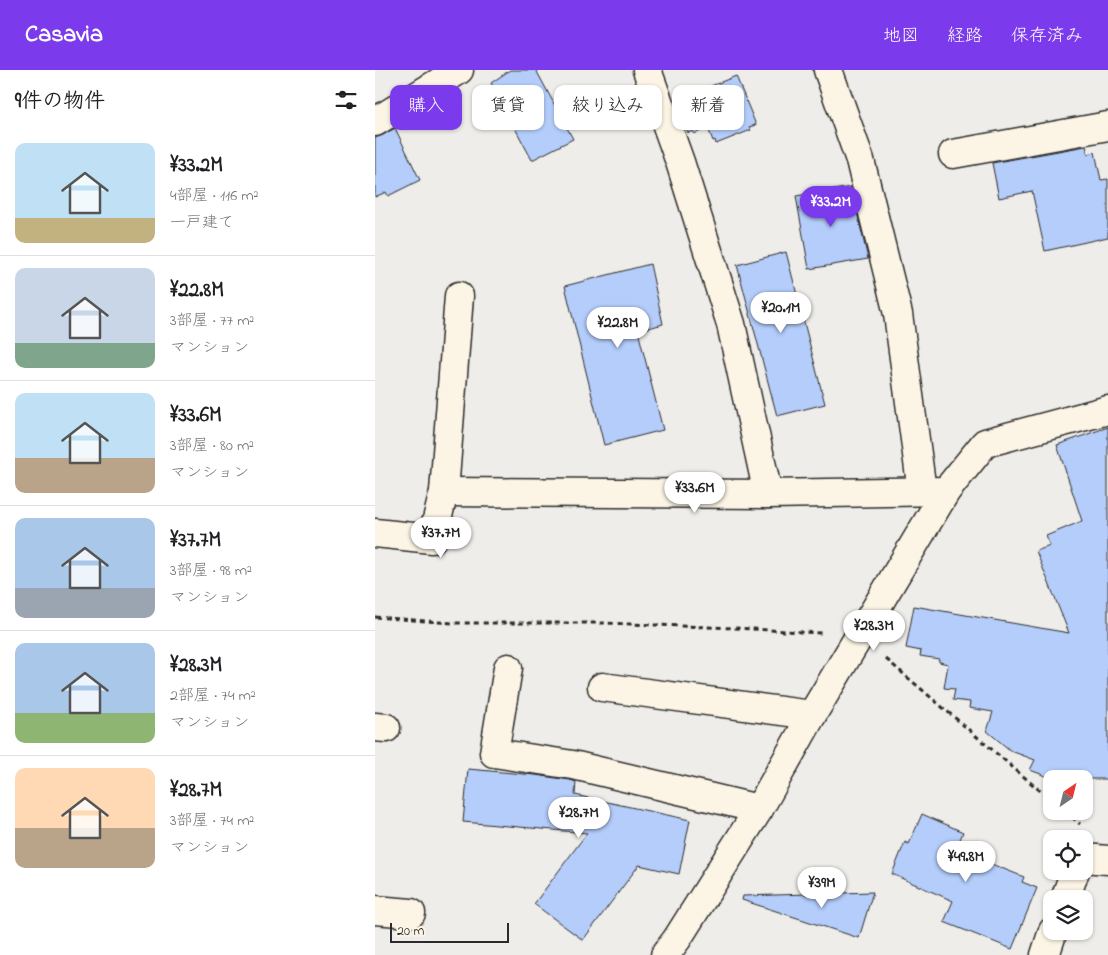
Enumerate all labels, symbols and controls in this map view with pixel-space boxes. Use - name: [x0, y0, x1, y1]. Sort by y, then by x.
- text: Casavia: [25, 18, 103, 53]
- text: 地図: [883, 24, 919, 50]
- text: 経路: [947, 24, 983, 50]
- text: 保存済み: [1011, 24, 1083, 50]
- chip: 購入: [390, 85, 462, 130]
- chip: 賃貸: [472, 85, 544, 130]
- chip: 絞り込み: [554, 85, 662, 130]
- chip: 新着: [672, 85, 744, 130]
- icon: filters: [332, 86, 360, 114]
- text: 9件の物件: [15, 87, 105, 117]
- text: ¥33.2M: [170, 151, 223, 181]
- icon: home: [55, 163, 115, 223]
- text: 4部屋 · 116 m²: [170, 184, 258, 208]
- pin: ¥33.2M: [790, 186, 872, 228]
- text: ¥33.2M: [811, 190, 851, 214]
- text: 一戸建て: [170, 211, 234, 235]
- text: ¥22.8M: [170, 276, 224, 306]
- icon: home: [55, 288, 115, 348]
- pin: ¥20.1M: [740, 292, 822, 334]
- text: ¥20.1M: [761, 296, 801, 320]
- pin: ¥22.8M: [577, 306, 659, 349]
- text: 3部屋 · 77 m²: [170, 309, 254, 333]
- text: ¥22.8M: [597, 311, 639, 335]
- text: マンション: [170, 336, 249, 360]
- text: ¥33.6M: [170, 401, 222, 431]
- icon: home: [55, 413, 115, 473]
- text: 3部屋 · 80 m²: [170, 434, 254, 458]
- text: マンション: [170, 461, 249, 485]
- pin: ¥33.6M: [654, 472, 736, 514]
- text: ¥33.6M: [675, 476, 715, 500]
- pin: ¥37.7M: [400, 516, 482, 559]
- text: ¥37.7M: [421, 521, 461, 545]
- text: ¥37.7M: [170, 526, 221, 556]
- icon: home: [55, 538, 115, 598]
- text: 3部屋 · 98 m²: [170, 559, 252, 583]
- text: マンション: [170, 586, 249, 610]
- pin: ¥28.3M: [833, 610, 915, 652]
- text: ¥28.3M: [854, 614, 894, 638]
- text: ¥28.3M: [170, 651, 222, 681]
- icon: home: [55, 663, 115, 723]
- text: 2部屋 · 74 m²: [170, 684, 256, 708]
- text: マンション: [170, 711, 249, 735]
- north arrow: [1043, 770, 1093, 820]
- map controls: [1043, 770, 1093, 940]
- text: ¥28.7M: [170, 776, 222, 806]
- icon: home: [55, 788, 115, 848]
- pin: ¥28.7M: [538, 796, 620, 839]
- text: ¥28.7M: [559, 801, 599, 825]
- text: 3部屋 · 74 m²: [170, 809, 254, 833]
- button: locate: [1043, 830, 1093, 880]
- text: マンション: [170, 836, 249, 860]
- pin: ¥49.8M: [925, 840, 1007, 883]
- text: ¥49.8M: [948, 845, 984, 869]
- pin: ¥39M: [792, 866, 852, 909]
- text: ¥39M: [808, 871, 836, 895]
- button: layers: [1043, 890, 1093, 940]
- scale bar: [390, 920, 509, 943]
- text: 20 m: [397, 921, 424, 942]

